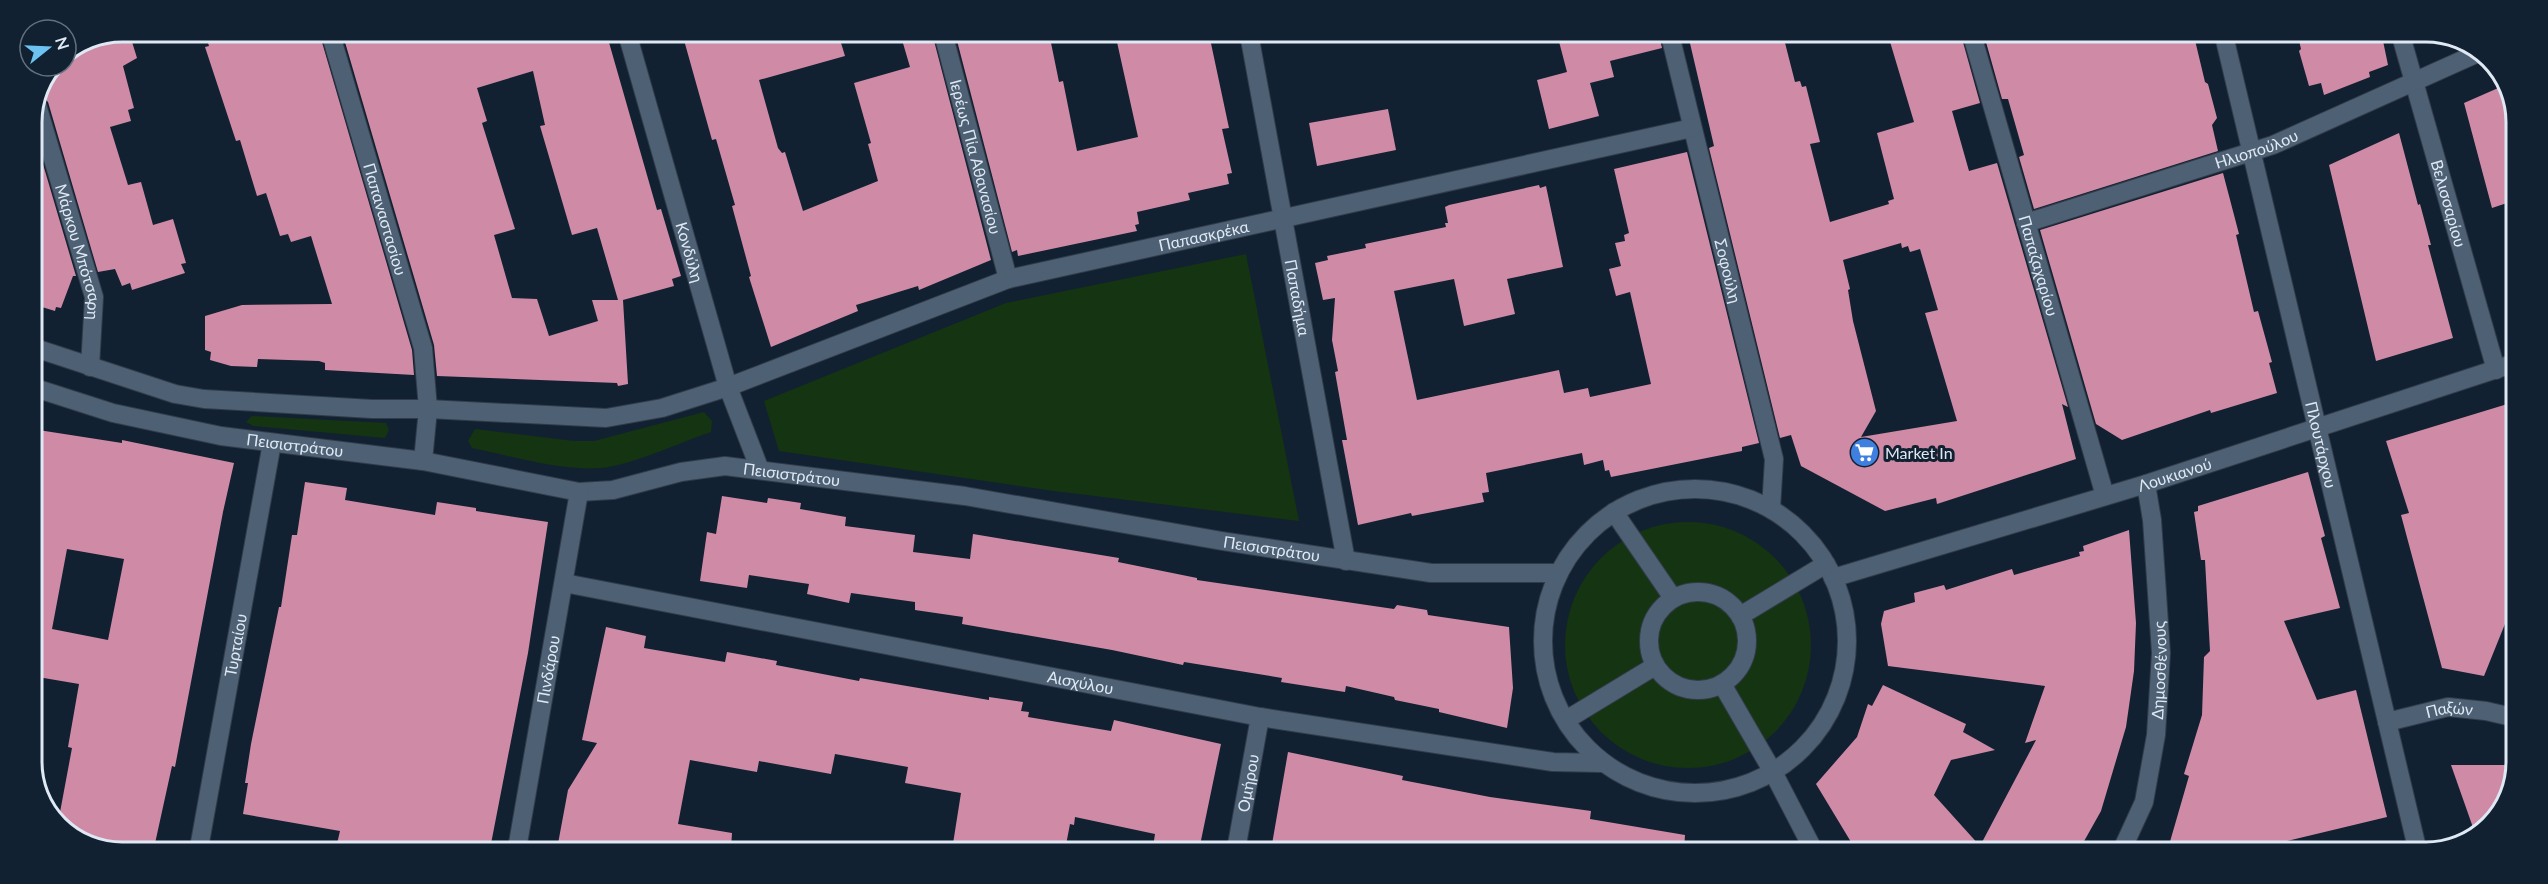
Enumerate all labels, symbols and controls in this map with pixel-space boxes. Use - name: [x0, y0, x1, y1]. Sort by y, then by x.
- north arrow: [18, 18, 78, 78]
- text: N: [52, 34, 74, 52]
- street label: Ιερέως Πία Αθανασίου: [947, 77, 1006, 236]
- street label: Ηλιοπούλου: [2212, 125, 2301, 172]
- street label: Βελισσαρίου: [2428, 157, 2471, 249]
- street label: Παπαναστασίου: [360, 161, 411, 277]
- street label: Μάρκου Μπότσαρη: [52, 182, 105, 320]
- street label: Παπαζαχαρίου: [2015, 213, 2063, 318]
- street label: Παπασκρέκα: [1157, 216, 1251, 255]
- street label: Κονδύλη: [672, 220, 708, 285]
- street label: Σοφούλη: [1711, 237, 1745, 305]
- street label: Παπαδήμα: [1282, 258, 1314, 338]
- street label: Πλουτάρχου: [2302, 399, 2341, 490]
- street label: Πεισιστράτου: [245, 429, 345, 460]
- supermarket icon: Market In: [1848, 437, 1880, 469]
- place label: Market In: [1885, 443, 1953, 462]
- street label: Λουκιανού: [2136, 453, 2214, 495]
- street label: Πεισιστράτου: [742, 458, 841, 489]
- street label: Πεισιστράτου: [1222, 531, 1321, 565]
- street label: Τυρταίου: [220, 612, 250, 678]
- street label: Δημοσθένους: [2147, 620, 2170, 720]
- street label: Πινδάρου: [532, 634, 563, 705]
- street label: Αισχύλου: [1046, 666, 1115, 698]
- street label: Παξών: [2423, 697, 2474, 721]
- street label: Ομήρου: [1233, 753, 1262, 813]

